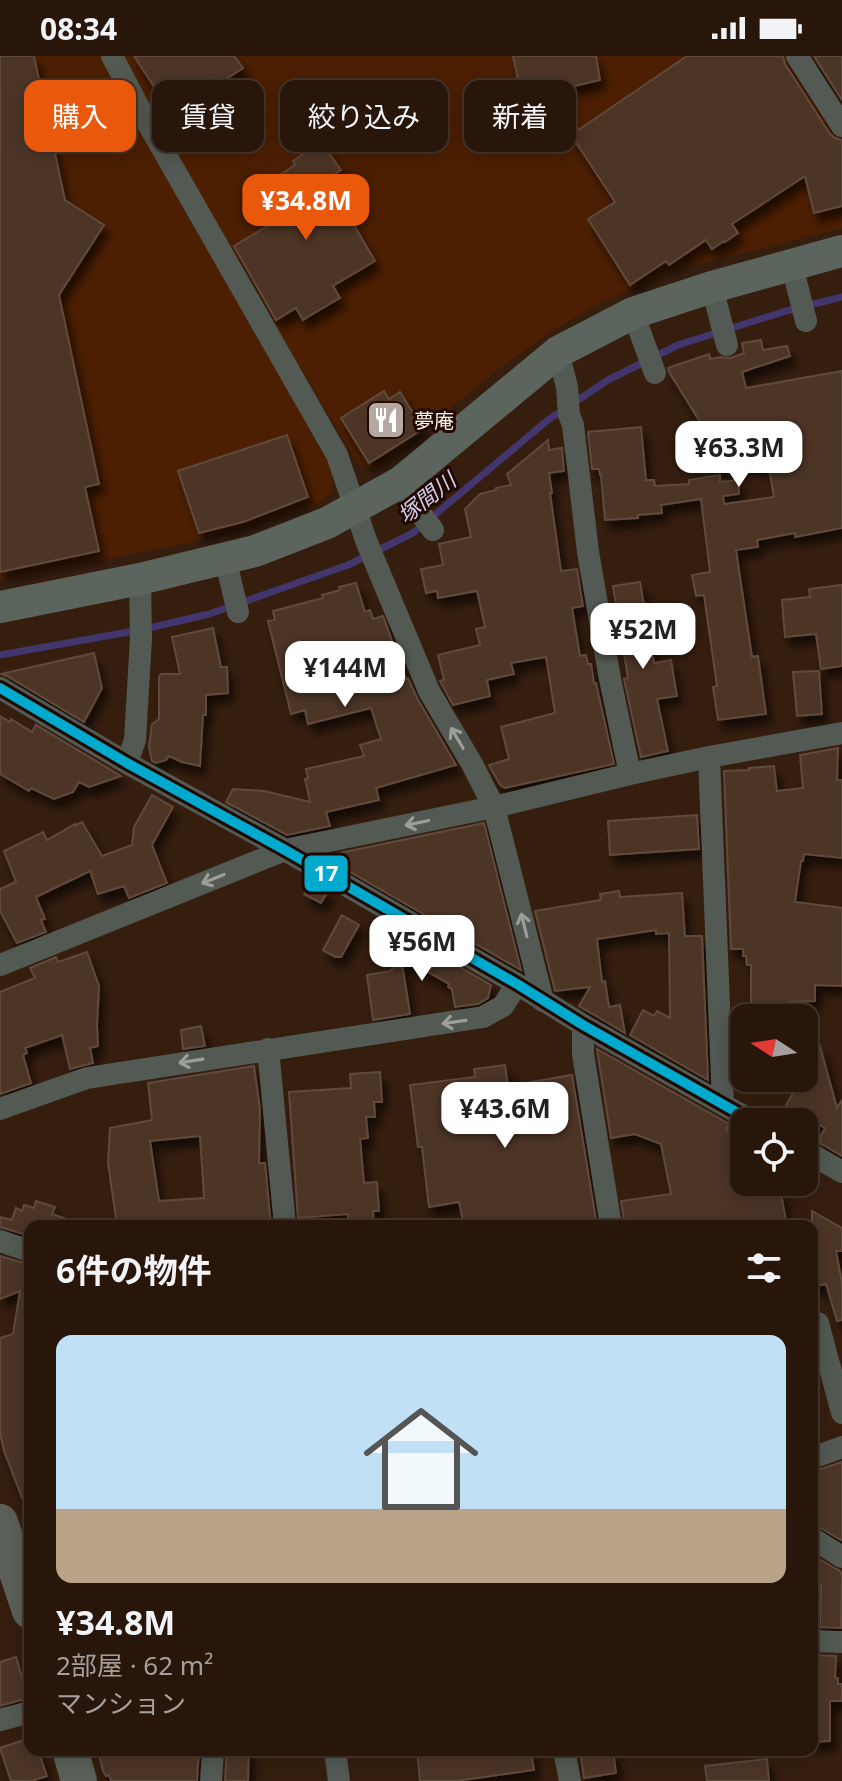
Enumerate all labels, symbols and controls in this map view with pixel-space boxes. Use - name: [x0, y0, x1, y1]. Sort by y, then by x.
- text: 08:34: [40, 8, 117, 49]
- chip: 購入: [24, 80, 136, 152]
- chip: 賃貸: [152, 80, 264, 152]
- chip: 絞り込み: [280, 80, 448, 152]
- chip: 新着: [464, 80, 576, 152]
- pin: ¥34.8M: [241, 174, 371, 242]
- text: ¥34.8M: [260, 182, 352, 218]
- restaurant icon: 夢庵: [365, 399, 407, 441]
- place label: 夢庵: [414, 407, 454, 434]
- pin: ¥63.3M: [674, 421, 804, 489]
- text: ¥63.3M: [693, 429, 785, 465]
- water label: 塚間川: [391, 464, 463, 529]
- pin: ¥52M: [596, 603, 690, 671]
- text: ¥52M: [608, 611, 678, 647]
- pin: ¥144M: [289, 641, 401, 709]
- text: ¥144M: [303, 649, 387, 685]
- one-way arrow: [449, 727, 465, 750]
- one-way arrow: [405, 816, 431, 831]
- line badge: 17: [303, 854, 349, 893]
- text: 17: [313, 857, 339, 887]
- one-way arrow: [201, 873, 226, 888]
- one-way arrow: [515, 913, 530, 938]
- pin: ¥56M: [375, 915, 469, 983]
- text: ¥56M: [387, 923, 457, 959]
- north arrow: [730, 1004, 818, 1092]
- map controls: [730, 1004, 818, 1196]
- one-way arrow: [442, 1015, 467, 1030]
- one-way arrow: [179, 1055, 204, 1070]
- pin: ¥43.6M: [440, 1082, 570, 1150]
- text: ¥43.6M: [459, 1090, 551, 1126]
- button: locate: [730, 1108, 818, 1196]
- icon: filters: [742, 1246, 786, 1290]
- text: 6件の物件: [56, 1247, 211, 1293]
- icon: home: [349, 1387, 493, 1531]
- text: ¥34.8M: [56, 1599, 175, 1645]
- text: 2部屋 · 62 m²: [56, 1647, 213, 1683]
- text: マンション: [56, 1685, 186, 1721]

